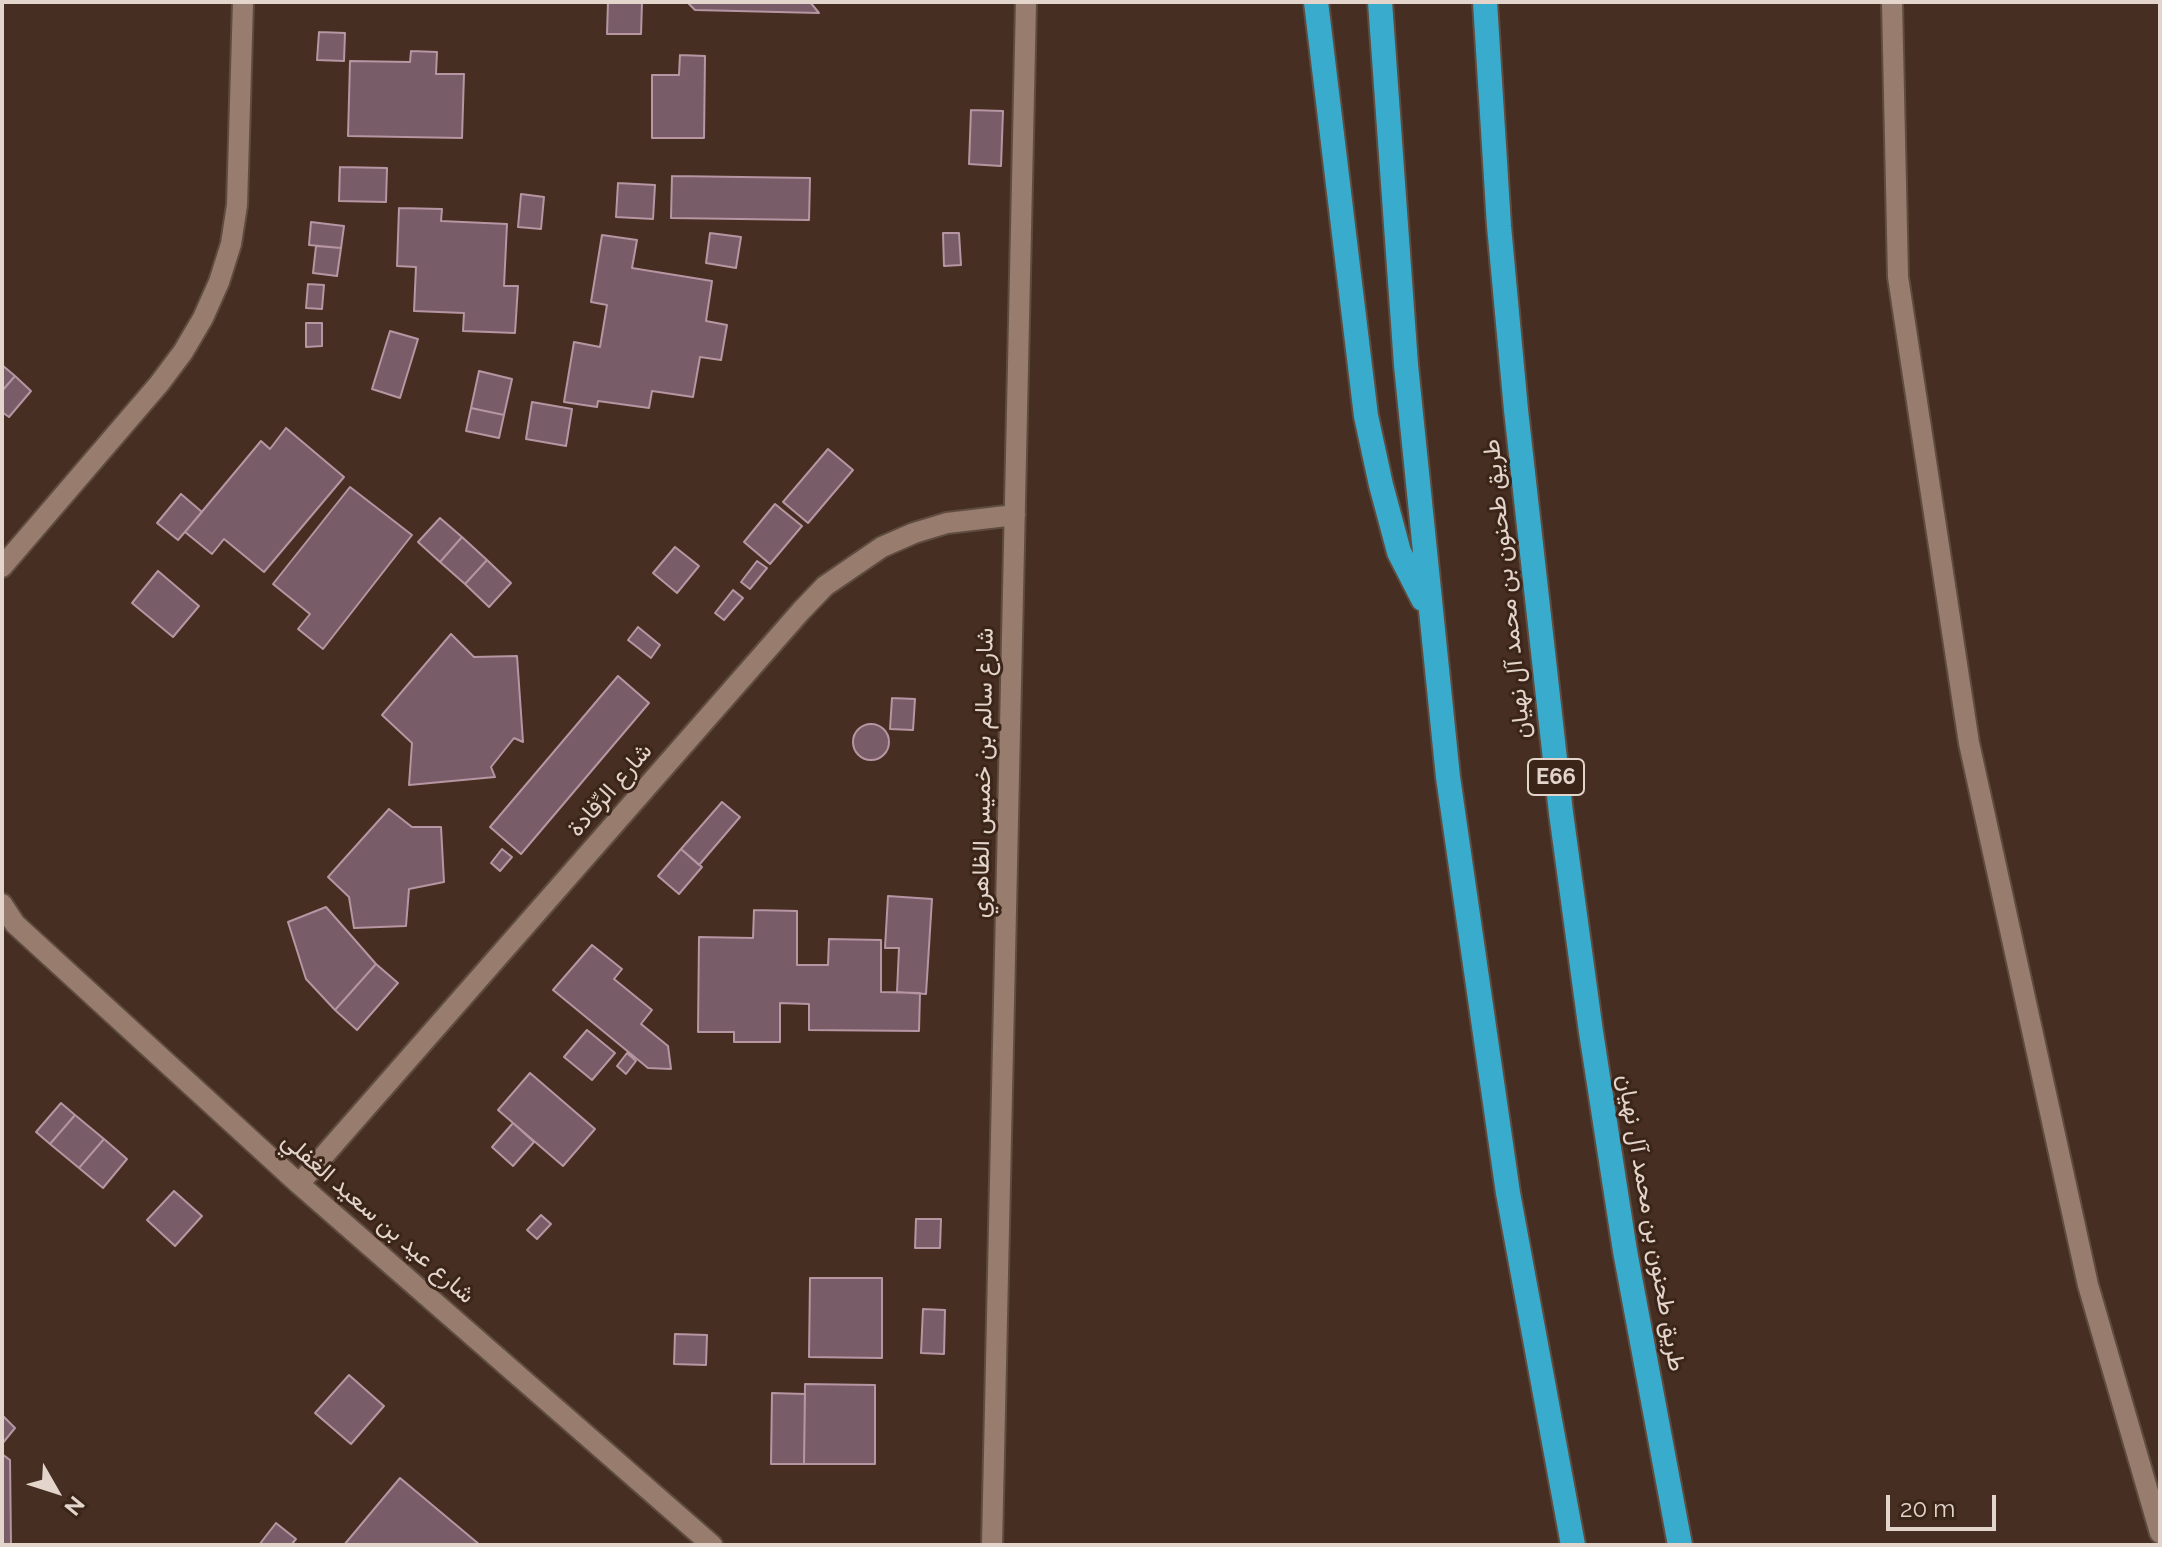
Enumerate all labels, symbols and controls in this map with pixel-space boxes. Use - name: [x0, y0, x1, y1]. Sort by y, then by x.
- street label: طريق طحنون بن محمد آل نهيان: [1477, 438, 1537, 740]
- street label: شارع سالم بن خميس الظاهري: [966, 628, 1000, 918]
- street label: شارع الرِّفادة: [562, 737, 658, 843]
- road number: E66: [1528, 759, 1584, 795]
- street label: طريق طحنون بن محمد آل نهيان: [1611, 1072, 1691, 1374]
- street label: شارع عيد بن سعيد الغفلي: [275, 1126, 481, 1310]
- north arrow: [16, 1451, 96, 1531]
- scale bar: [1890, 1479, 2000, 1529]
- text: N: [59, 1491, 90, 1521]
- text: 20 m: [1900, 1494, 1955, 1523]

